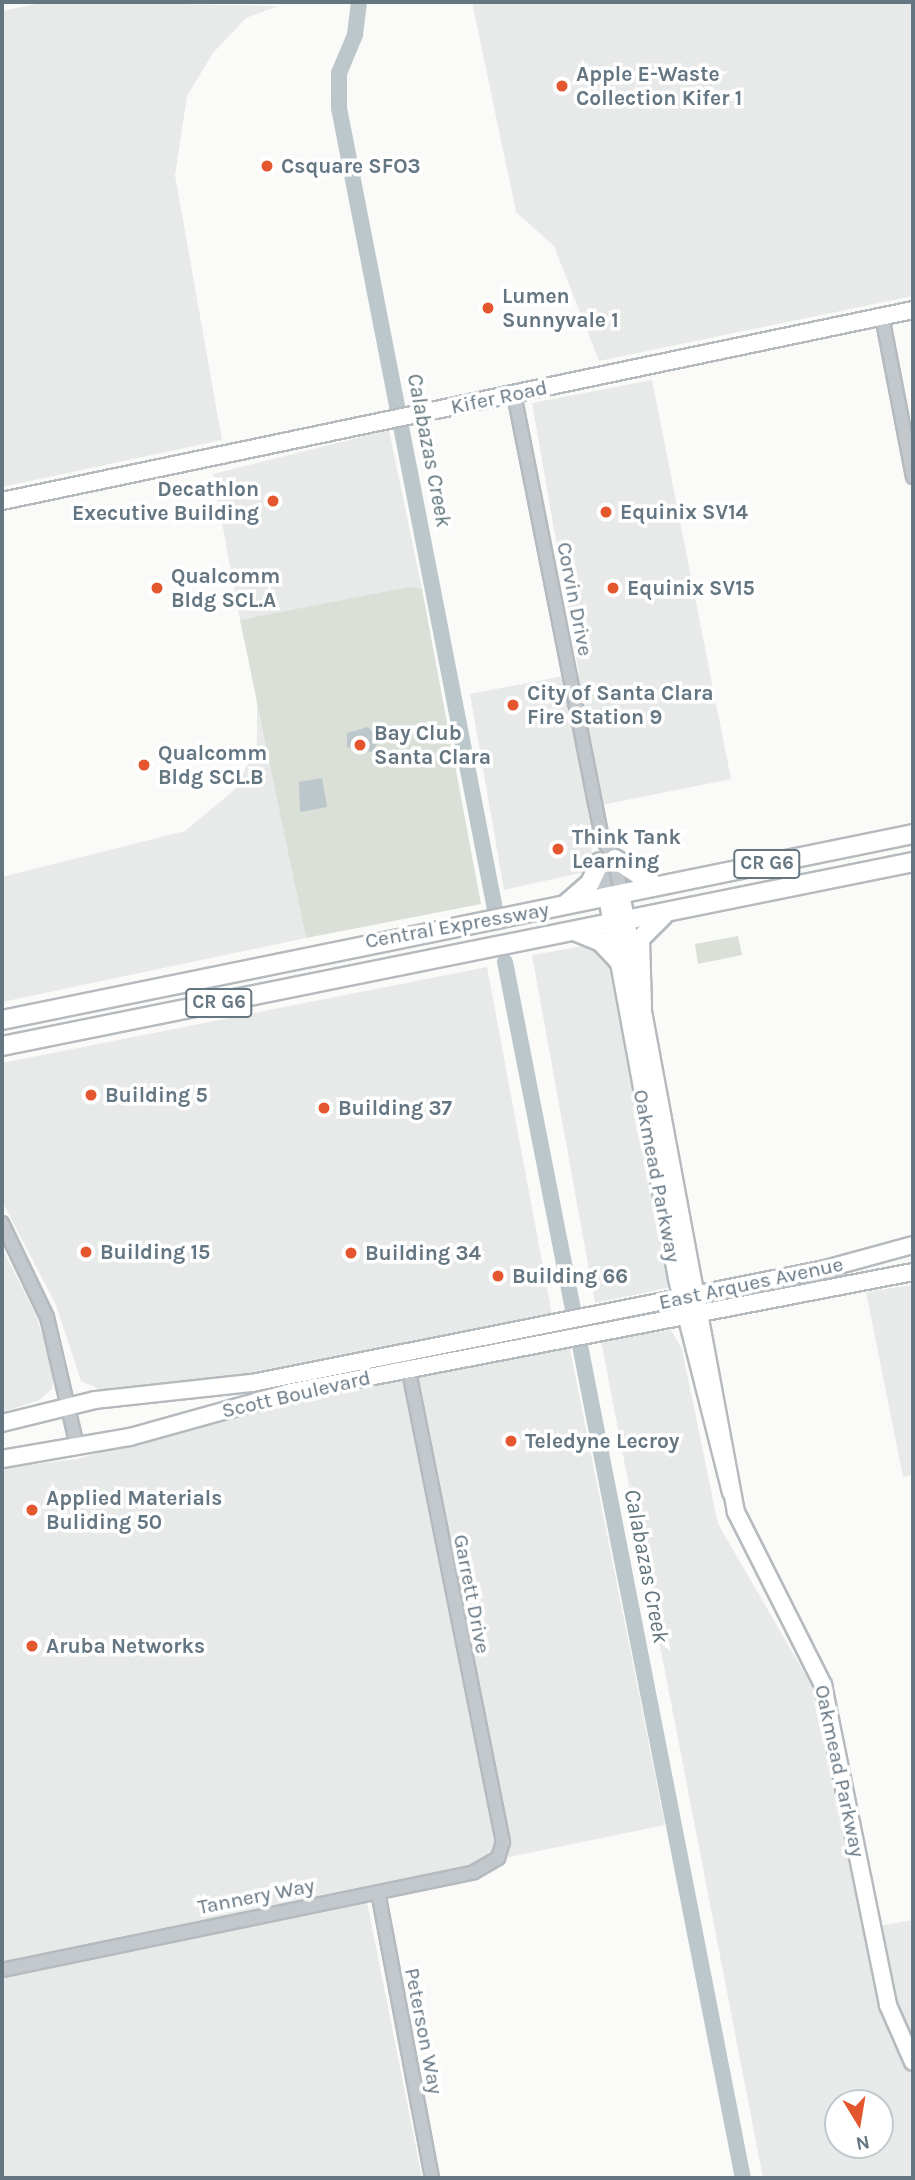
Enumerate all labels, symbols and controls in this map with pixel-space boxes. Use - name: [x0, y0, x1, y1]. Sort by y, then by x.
- place label: Apple E-Waste Collection Kifer 1: [576, 61, 742, 111]
- marker: Apple E-Waste Collection Kifer 1: [554, 78, 570, 94]
- place label: Csquare SFO3: [281, 153, 421, 179]
- marker: Csquare SFO3: [259, 158, 275, 174]
- place label: Lumen Sunnyvale 1: [502, 283, 619, 333]
- marker: Lumen Sunnyvale 1: [480, 300, 496, 316]
- water label: Calabazas Creek: [401, 371, 457, 529]
- street label: Kifer Road: [448, 374, 550, 420]
- place label: Decathlon Executive Building: [72, 476, 259, 526]
- marker: Decathlon Executive Building: [265, 493, 281, 509]
- place label: Equinix SV14: [620, 499, 748, 525]
- marker: Equinix SV14: [598, 504, 614, 520]
- street label: Corvin Drive: [552, 540, 598, 658]
- place label: Qualcomm Bldg SCL.A: [171, 563, 280, 613]
- place label: Equinix SV15: [627, 575, 755, 601]
- marker: Qualcomm Bldg SCL.A: [149, 580, 165, 596]
- marker: Equinix SV15: [605, 580, 621, 596]
- place label: City of Santa Clara Fire Station 9: [527, 680, 713, 730]
- marker: City of Santa Clara Fire Station 9: [505, 697, 521, 713]
- place label: Bay Club Santa Clara: [374, 720, 491, 770]
- marker: Bay Club Santa Clara: [352, 737, 368, 753]
- place label: Qualcomm Bldg SCL.B: [158, 740, 267, 790]
- marker: Qualcomm Bldg SCL.B: [136, 757, 152, 773]
- place label: Think Tank Learning: [572, 824, 681, 874]
- marker: Think Tank Learning: [550, 841, 566, 857]
- road number: CR G6: [732, 848, 802, 880]
- street label: Central Expressway: [363, 896, 551, 954]
- road number: CR G6: [184, 987, 254, 1018]
- place label: Building 5: [105, 1082, 208, 1108]
- marker: Building 5: [83, 1087, 99, 1103]
- street label: Oakmead Parkway: [628, 1087, 686, 1265]
- place label: Building 37: [338, 1095, 452, 1121]
- marker: Building 37: [316, 1100, 332, 1116]
- place label: Building 15: [100, 1239, 210, 1265]
- place label: Building 34: [365, 1240, 481, 1266]
- marker: Building 15: [78, 1244, 94, 1260]
- marker: Building 34: [343, 1245, 359, 1261]
- street label: East Arques Avenue: [657, 1251, 845, 1315]
- place label: Building 66: [512, 1263, 628, 1289]
- marker: Building 66: [490, 1268, 506, 1284]
- street label: Scott Boulevard: [219, 1365, 373, 1423]
- place label: Teledyne Lecroy: [525, 1428, 679, 1454]
- marker: Teledyne Lecroy: [503, 1433, 519, 1449]
- place label: Applied Materials Buliding 50: [46, 1485, 222, 1535]
- water label: Calabazas Creek: [618, 1487, 674, 1645]
- marker: Applied Materials Buliding 50: [24, 1502, 40, 1518]
- street label: Garrett Drive: [448, 1532, 496, 1656]
- place label: Aruba Networks: [46, 1633, 205, 1659]
- marker: Aruba Networks: [24, 1638, 40, 1654]
- street label: Oakmead Parkway: [809, 1683, 871, 1859]
- street label: Tannery Way: [196, 1872, 316, 1920]
- street label: Peterson Way: [399, 1966, 449, 2096]
- north arrow: [824, 2089, 894, 2159]
- text: N: [854, 2131, 871, 2155]

